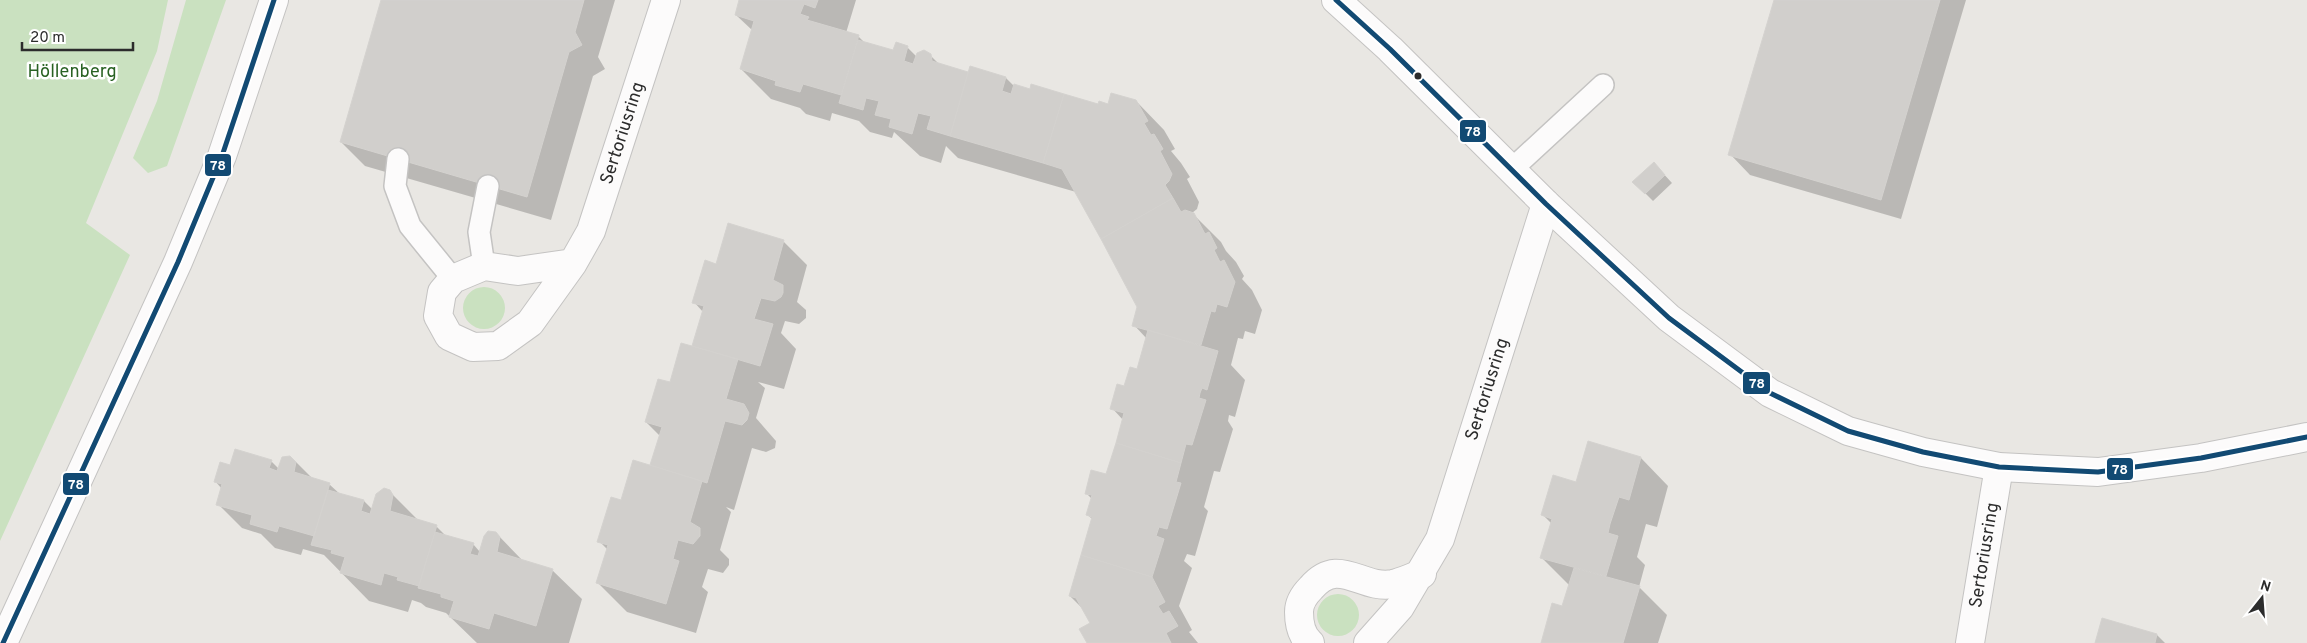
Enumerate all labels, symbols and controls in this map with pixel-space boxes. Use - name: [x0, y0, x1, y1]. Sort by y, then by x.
- scale bar: [22, 20, 134, 52]
- text: 20 m: [30, 29, 65, 48]
- park label: Höllenberg: [27, 61, 117, 84]
- unlabelled marker: [1413, 71, 1423, 81]
- street label: Sertoriusring: [595, 79, 650, 187]
- line badge: 78: [1459, 119, 1487, 143]
- text: 78: [1465, 124, 1481, 141]
- line badge: 78: [204, 153, 232, 177]
- text: 78: [210, 158, 226, 175]
- street label: Sertoriusring: [1460, 335, 1514, 444]
- line badge: 78: [1742, 371, 1771, 395]
- text: 78: [1749, 376, 1765, 393]
- line badge: 78: [2106, 457, 2134, 481]
- text: 78: [2112, 462, 2128, 479]
- line badge: 78: [62, 472, 90, 496]
- text: 78: [68, 477, 84, 494]
- street label: Sertoriusring: [1964, 501, 2004, 610]
- north arrow: [2237, 573, 2287, 623]
- text: N: [2258, 577, 2273, 597]

